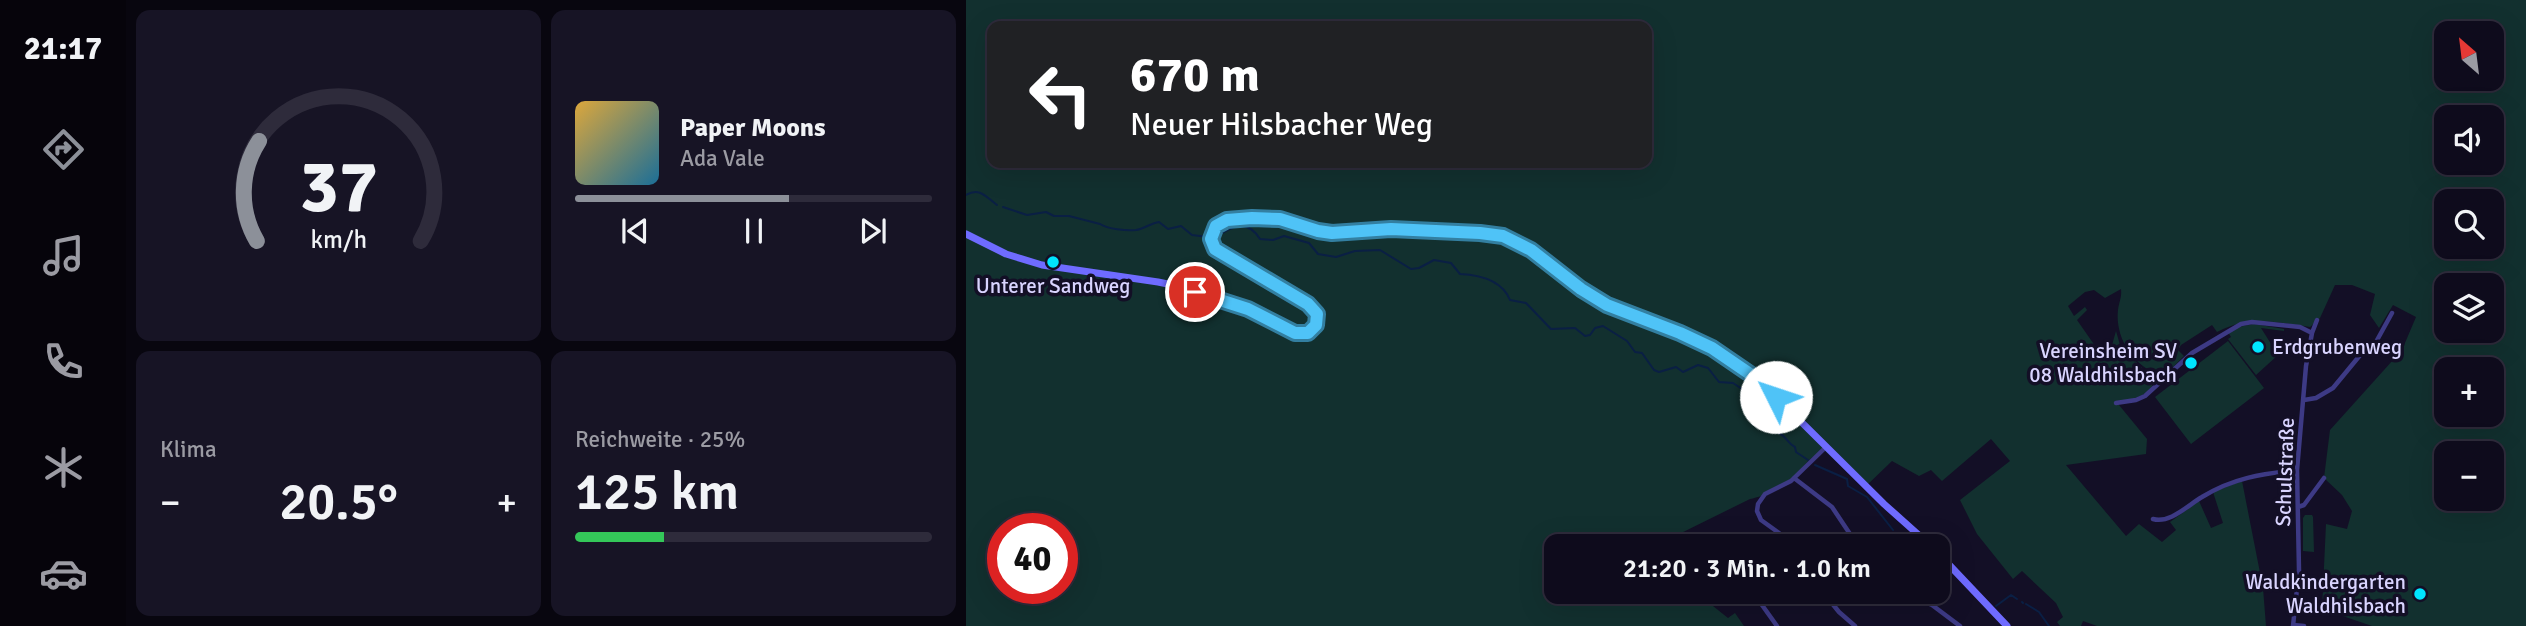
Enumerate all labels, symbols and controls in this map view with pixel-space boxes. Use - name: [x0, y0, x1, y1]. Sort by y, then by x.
- north arrow: [2434, 21, 2504, 91]
- map controls: [2434, 21, 2504, 511]
- text: 21:17: [24, 29, 102, 68]
- text: 670 m: [1130, 45, 1260, 105]
- icon: left: [1015, 49, 1106, 140]
- text: Neuer Hilsbacher Weg: [1130, 105, 1433, 144]
- button: sound: [2434, 105, 2504, 175]
- text: Paper Moons: [680, 112, 826, 144]
- icon: directions: [39, 125, 88, 174]
- text: 37: [299, 144, 378, 233]
- text: Ada Vale: [680, 144, 765, 173]
- button: search: [2434, 189, 2504, 259]
- icon: previous: [616, 212, 654, 250]
- icon: pause: [735, 212, 773, 250]
- icon: next: [854, 212, 892, 250]
- text: km/h: [310, 224, 367, 255]
- icon: music: [39, 231, 88, 280]
- marker: Unterer Sandweg: [1045, 254, 1061, 270]
- pin: [1165, 262, 1225, 322]
- place label: Unterer Sandweg: [976, 273, 1130, 299]
- icon: arrive: [1176, 273, 1214, 311]
- button: layers: [2434, 273, 2504, 343]
- place label: Erdgrubenweg: [2272, 334, 2402, 360]
- icon: phone: [39, 337, 88, 386]
- place label: Vereinsheim SV 08 Waldhilsbach: [2029, 338, 2177, 388]
- marker: Erdgrubenweg: [2250, 339, 2266, 355]
- marker: Vereinsheim SV 08 Waldhilsbach: [2183, 355, 2199, 371]
- button: +: [2434, 357, 2504, 427]
- position arrow: [1739, 360, 1813, 434]
- street label: Schulstraße: [2270, 417, 2300, 527]
- text: Reichweite · 25%: [575, 425, 745, 454]
- text: Klima: [160, 435, 217, 464]
- button: −: [2434, 441, 2504, 511]
- icon: climate: [39, 443, 88, 492]
- text: 125 km: [575, 460, 739, 524]
- text: 20.5°: [279, 470, 398, 534]
- text: −: [160, 479, 181, 526]
- text: +: [496, 479, 517, 526]
- speed limit sign: 40: [987, 513, 1078, 604]
- icon: car: [39, 549, 88, 598]
- text: 21:20 · 3 Min. · 1.0 km: [1623, 553, 1871, 585]
- place label: Waldkindergarten Waldhilsbach: [2245, 569, 2406, 619]
- marker: Waldkindergarten Waldhilsbach: [2412, 586, 2428, 602]

